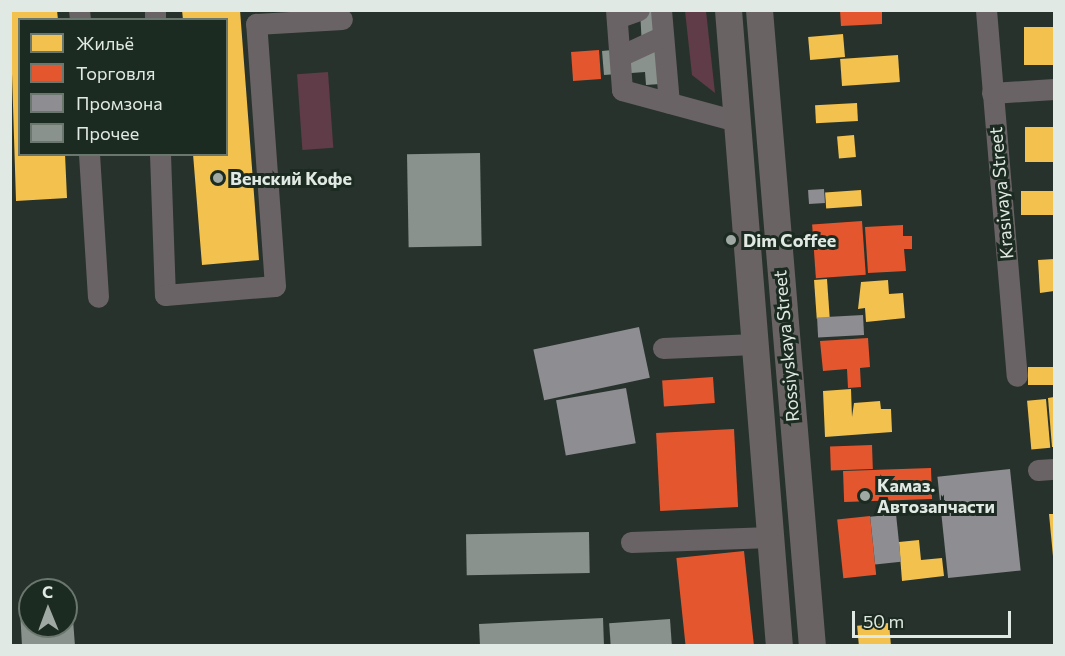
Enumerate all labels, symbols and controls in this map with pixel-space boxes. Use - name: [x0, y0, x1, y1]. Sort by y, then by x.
- legend: [18, 18, 228, 156]
- text: Жильё: [76, 32, 134, 54]
- text: Торговля: [76, 62, 155, 84]
- text: Промзона: [76, 92, 163, 114]
- text: Прочее: [76, 122, 139, 144]
- street label: Krasivaya Street: [984, 126, 1018, 260]
- place label: Венский Кофе: [230, 167, 352, 189]
- marker: Венский Кофе: [211, 171, 225, 185]
- place label: Dim Coffee: [743, 229, 836, 251]
- marker: Dim Coffee: [724, 233, 738, 247]
- street label: Rossiyskaya Street: [769, 269, 803, 423]
- place label: Камаз. Автозапчасти: [877, 475, 995, 518]
- marker: Камаз. Автозапчасти: [858, 489, 872, 503]
- north arrow: [18, 578, 78, 638]
- text: С: [42, 582, 53, 601]
- scale bar: [855, 599, 1014, 637]
- text: 50 m: [863, 610, 904, 632]

